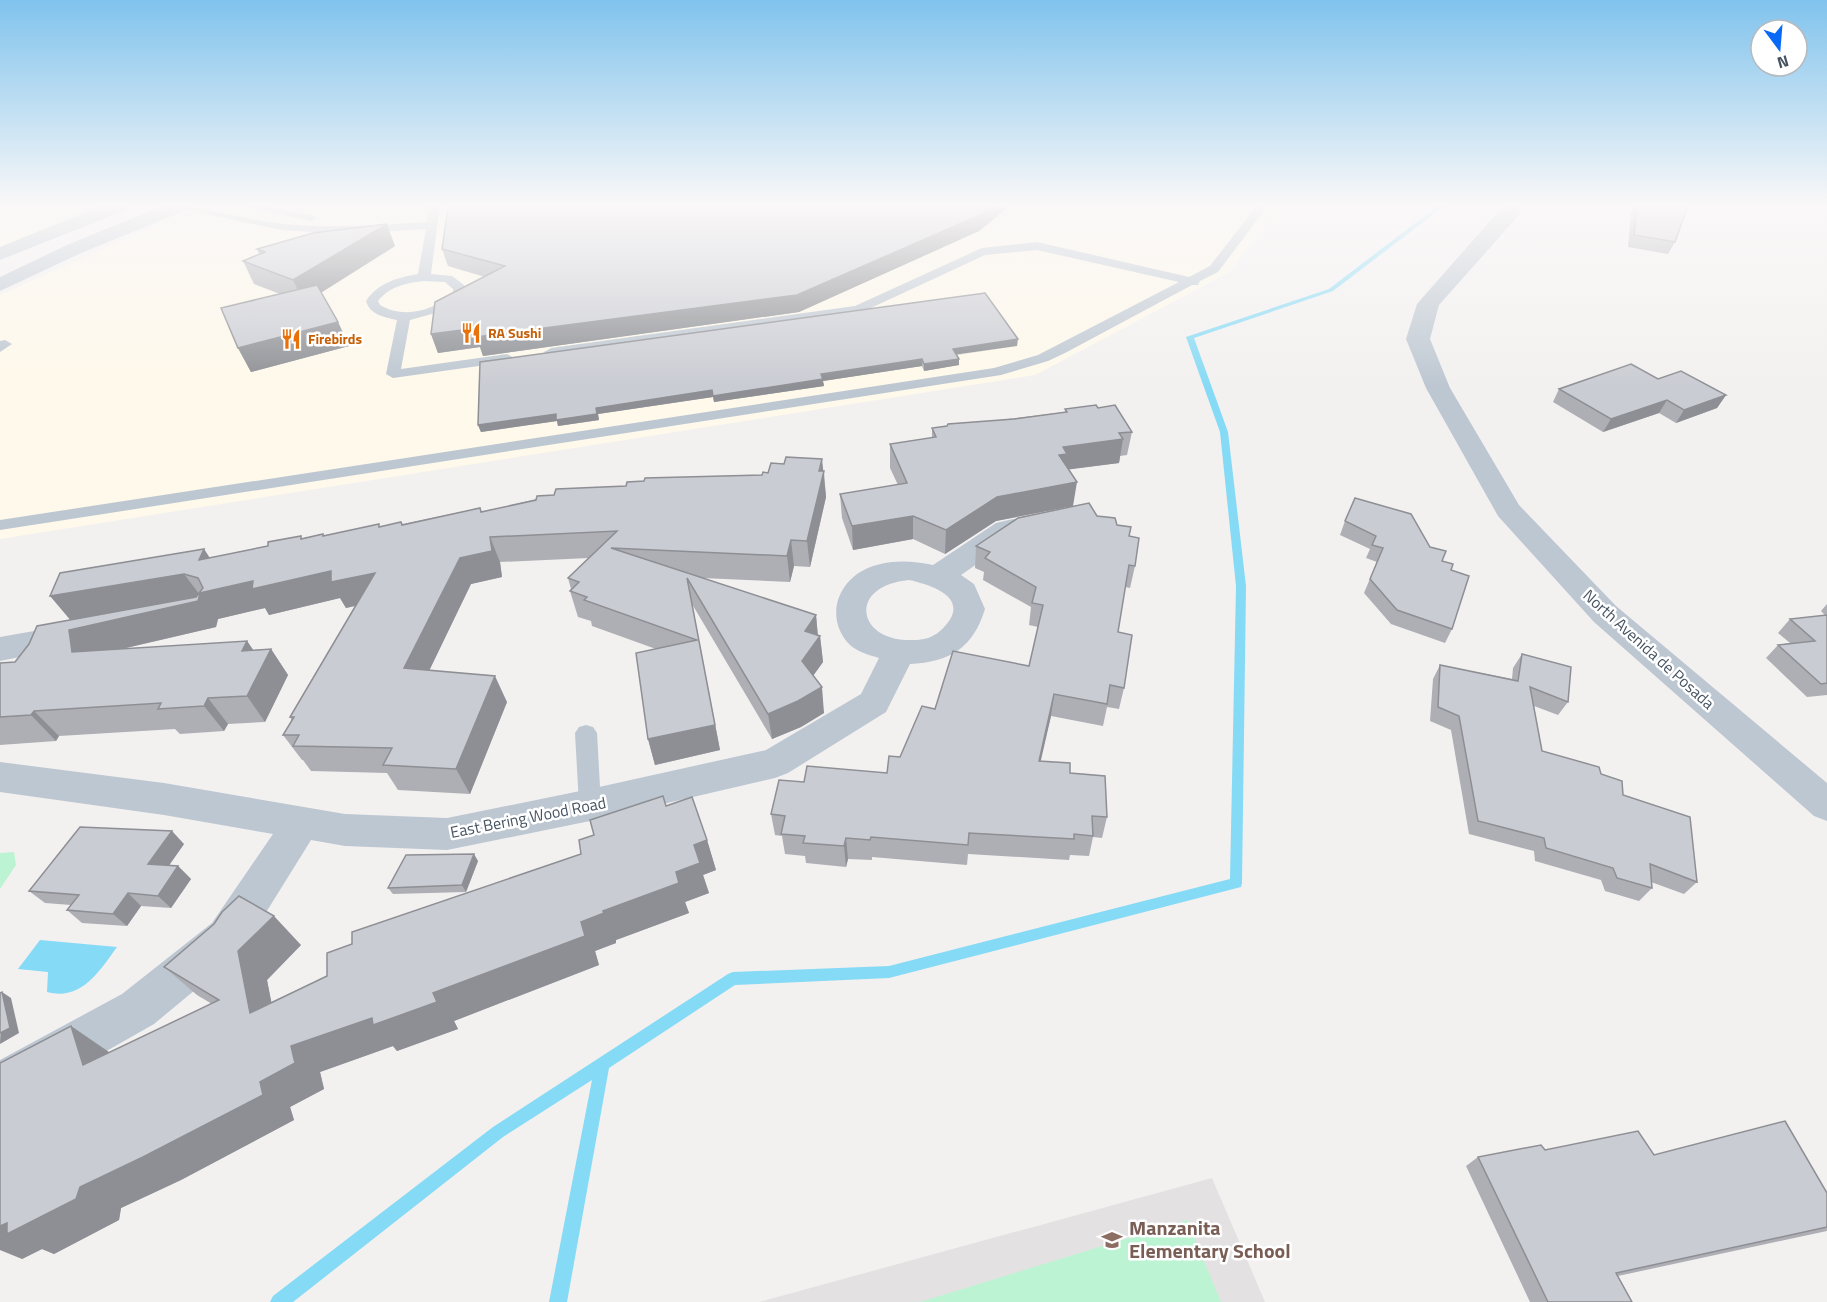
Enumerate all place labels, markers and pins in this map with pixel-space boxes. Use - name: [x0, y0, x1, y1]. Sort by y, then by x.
- restaurant icon: RA Sushi: [459, 321, 483, 345]
- place label: RA Sushi: [488, 322, 541, 343]
- restaurant icon: Firebirds: [279, 327, 303, 351]
- place label: Firebirds: [308, 328, 363, 349]
- place label: Manzanita Elementary School: [1129, 1212, 1291, 1266]
- school or university icon: Manzanita Elementary School: [1100, 1228, 1124, 1252]

